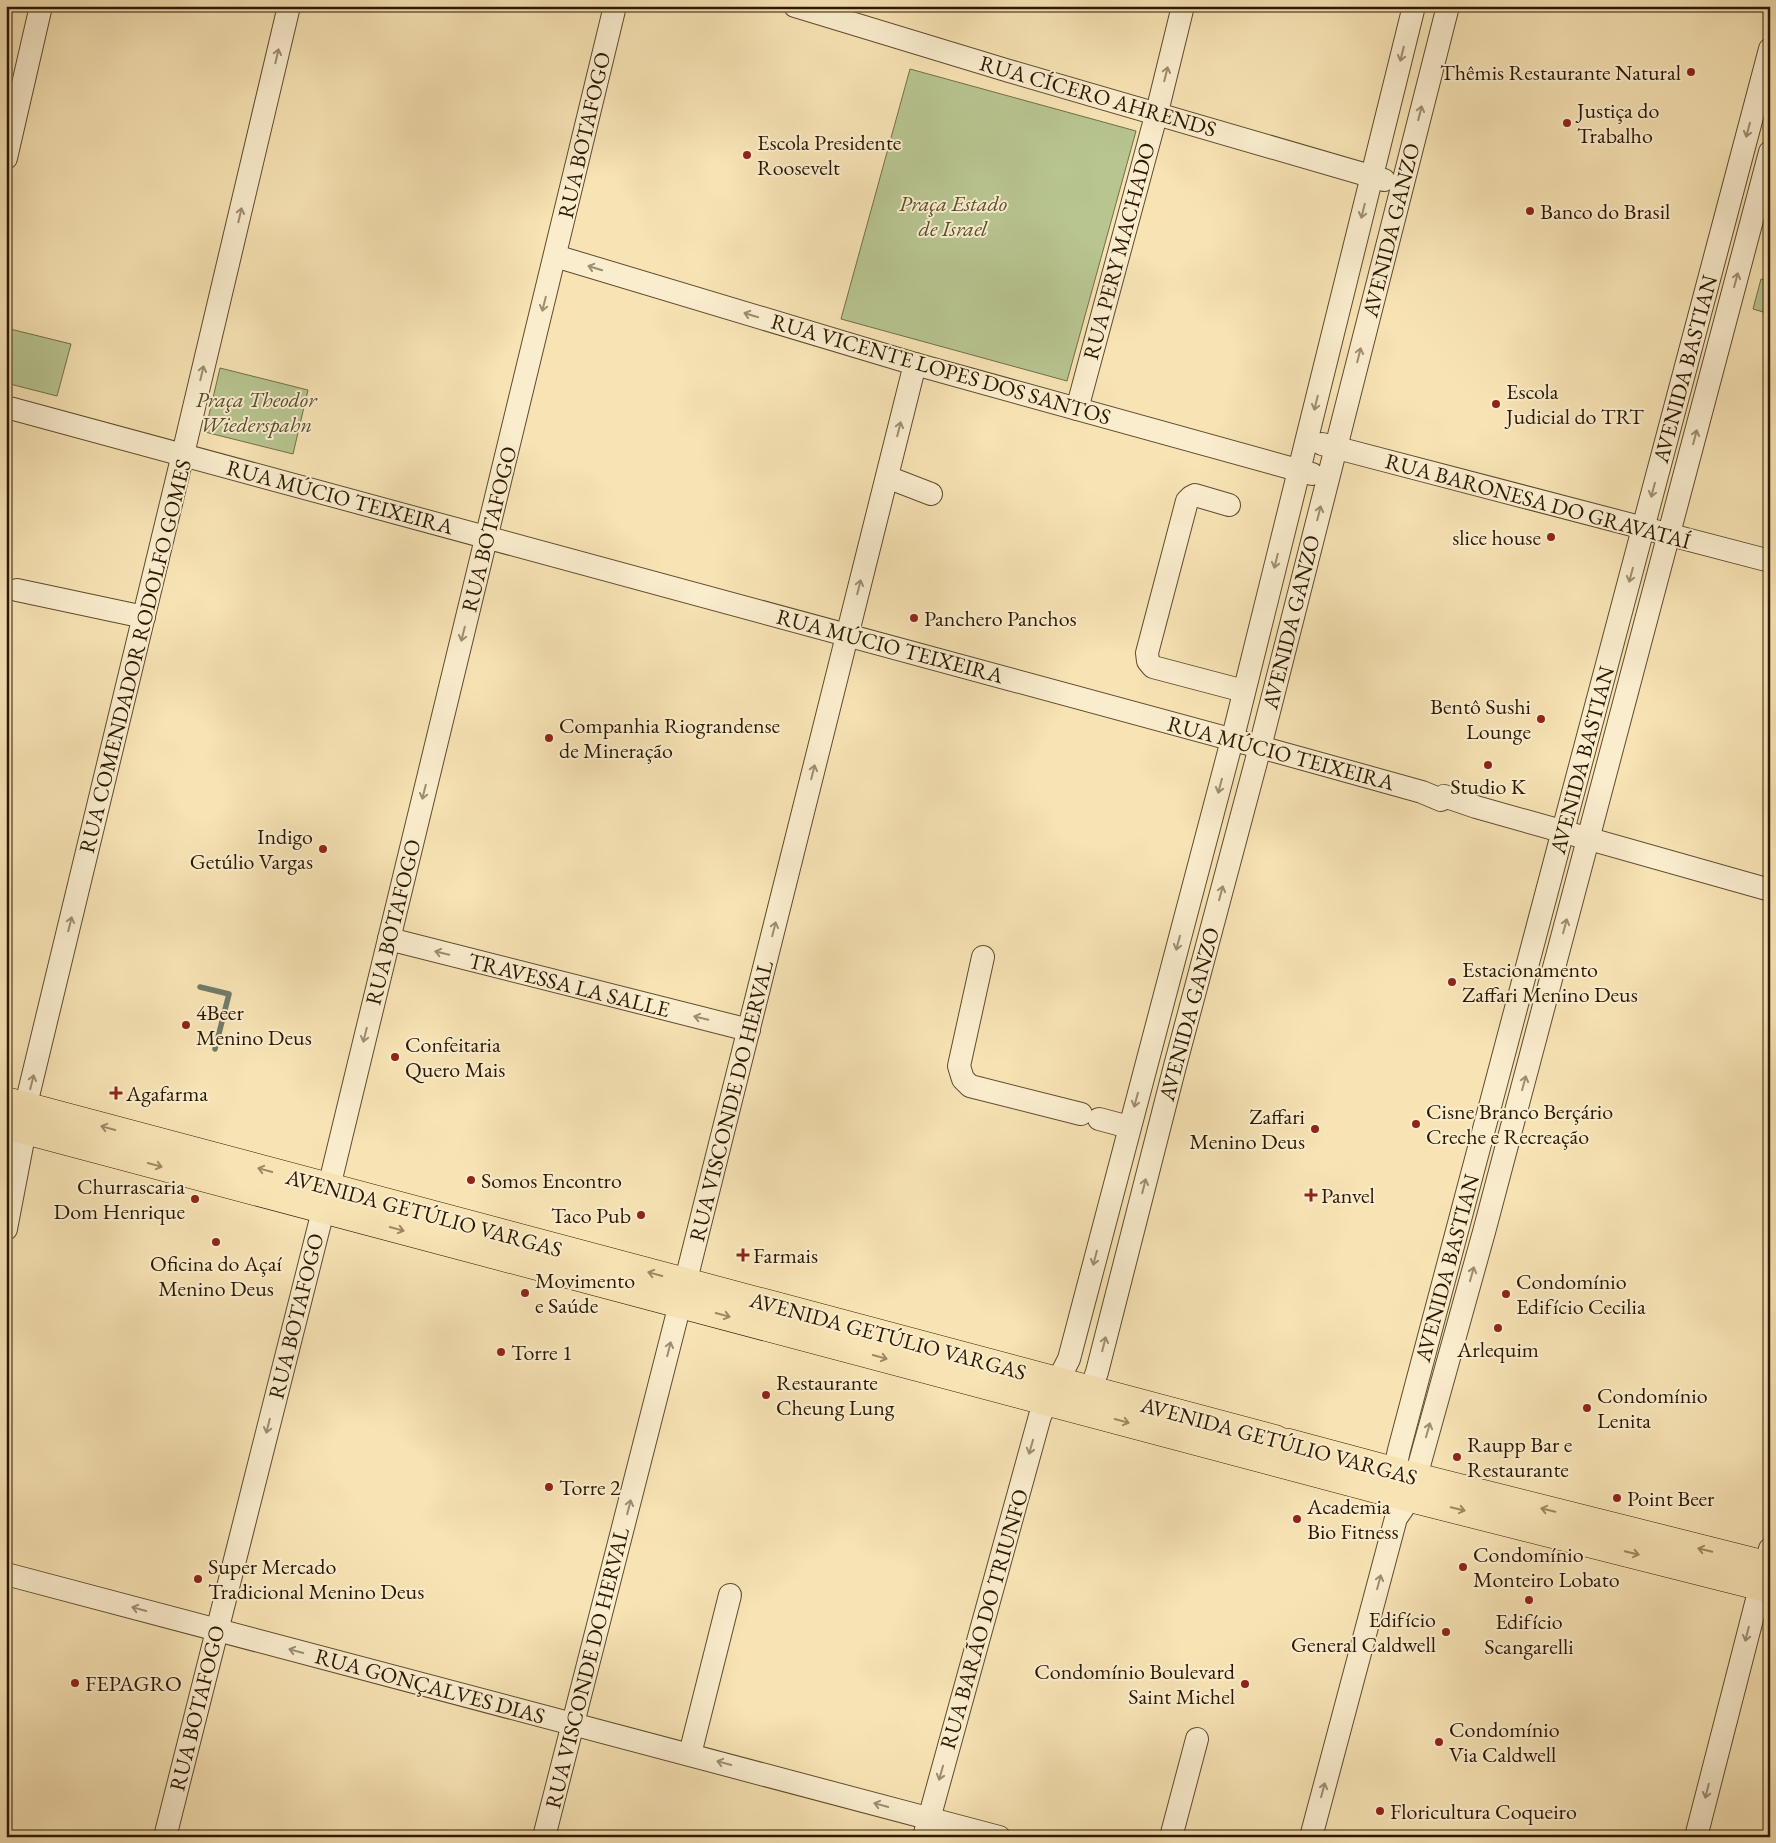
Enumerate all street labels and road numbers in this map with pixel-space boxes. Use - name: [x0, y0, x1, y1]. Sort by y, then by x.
- street label: RUA CÍCERO AHRENDS: [976, 48, 1220, 144]
- street label: RUA BOTAFOGO: [551, 49, 617, 221]
- street label: RUA PERY MACHADO: [1076, 139, 1162, 363]
- street label: AVENIDA GANZO: [1355, 140, 1427, 321]
- street label: AVENIDA BASTIAN: [1646, 271, 1724, 467]
- street label: RUA VICENTE LOPES DOS SANTOS: [768, 307, 1114, 431]
- street label: RUA BOTAFOGO: [454, 443, 524, 615]
- street label: RUA BARONESA DO GRAVATAÍ: [1382, 446, 1694, 556]
- street label: RUA MÚCIO TEIXEIRA: [223, 453, 457, 541]
- street label: RUA COMENDADOR RODOLFO GOMES: [72, 456, 198, 856]
- street label: AVENIDA GANZO: [1255, 532, 1327, 713]
- street label: RUA MÚCIO TEIXEIRA: [773, 602, 1007, 690]
- street label: AVENIDA BASTIAN: [1543, 662, 1621, 858]
- street label: RUA MÚCIO TEIXEIRA: [1164, 709, 1398, 797]
- street label: RUA BOTAFOGO: [358, 836, 428, 1008]
- street label: AVENIDA GANZO: [1152, 924, 1226, 1105]
- street label: TRAVESSA LA SALLE: [465, 946, 673, 1024]
- street label: RUA VISCONDE DO HERVAL: [682, 957, 780, 1244]
- street label: AVENIDA GETÚLIO VARGAS: [282, 1162, 565, 1264]
- street label: AVENIDA BASTIAN: [1408, 1170, 1486, 1366]
- street label: RUA BOTAFOGO: [261, 1230, 331, 1402]
- street label: AVENIDA GETÚLIO VARGAS: [746, 1285, 1029, 1387]
- street label: AVENIDA GETÚLIO VARGAS: [1137, 1390, 1420, 1492]
- street label: RUA BARÃO DO TRIUNFO: [933, 1486, 1035, 1752]
- street label: RUA VISCONDE DO HERVAL: [538, 1524, 636, 1811]
- street label: RUA BOTAFOGO: [162, 1622, 232, 1794]
- street label: RUA GONÇALVES DIAS: [312, 1641, 548, 1731]

